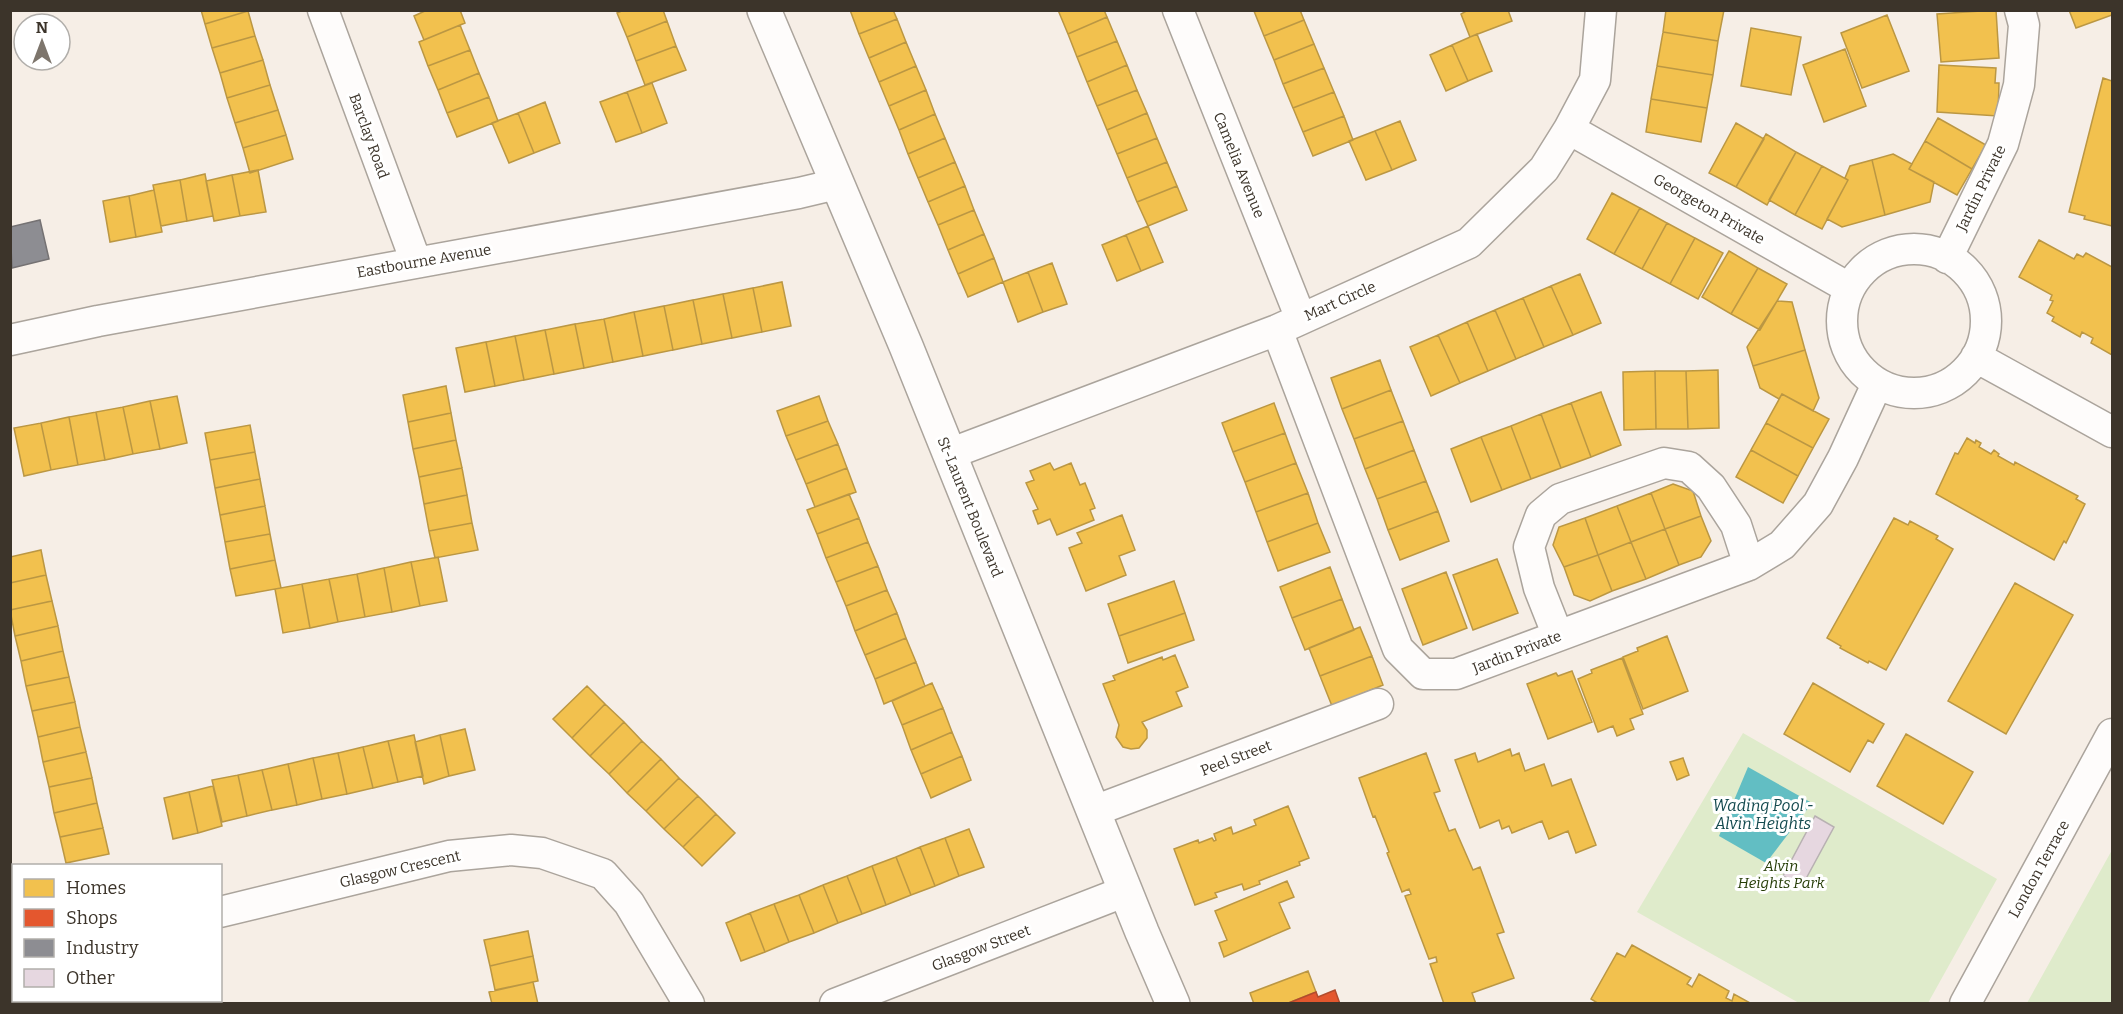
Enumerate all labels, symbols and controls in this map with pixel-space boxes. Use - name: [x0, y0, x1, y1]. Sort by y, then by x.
- north arrow: [12, 12, 72, 72]
- text: N: [36, 18, 48, 37]
- street label: Barclay Road: [345, 91, 393, 181]
- street label: Camelia Avenue: [1210, 109, 1268, 221]
- street label: Jardin Private: [1952, 142, 2010, 235]
- street label: Georgeton Private: [1650, 170, 1768, 248]
- street label: Eastbourne Avenue: [355, 240, 493, 282]
- street label: Mart Circle: [1301, 277, 1379, 325]
- street label: St-Laurent Boulevard: [934, 434, 1006, 580]
- street label: Jardin Private: [1469, 627, 1564, 678]
- street label: Peel Street: [1198, 736, 1275, 780]
- water label: Wading Pool - Alvin Heights: [1712, 796, 1814, 833]
- street label: London Terrace: [2005, 817, 2073, 921]
- street label: Glasgow Crescent: [338, 846, 463, 892]
- park label: Alvin Heights Park: [1737, 857, 1825, 892]
- legend: [12, 864, 222, 1002]
- text: Homes: [66, 877, 126, 899]
- text: Shops: [66, 907, 118, 929]
- street label: Glasgow Street: [929, 921, 1033, 975]
- text: Industry: [66, 937, 139, 959]
- text: Other: [66, 967, 115, 989]

